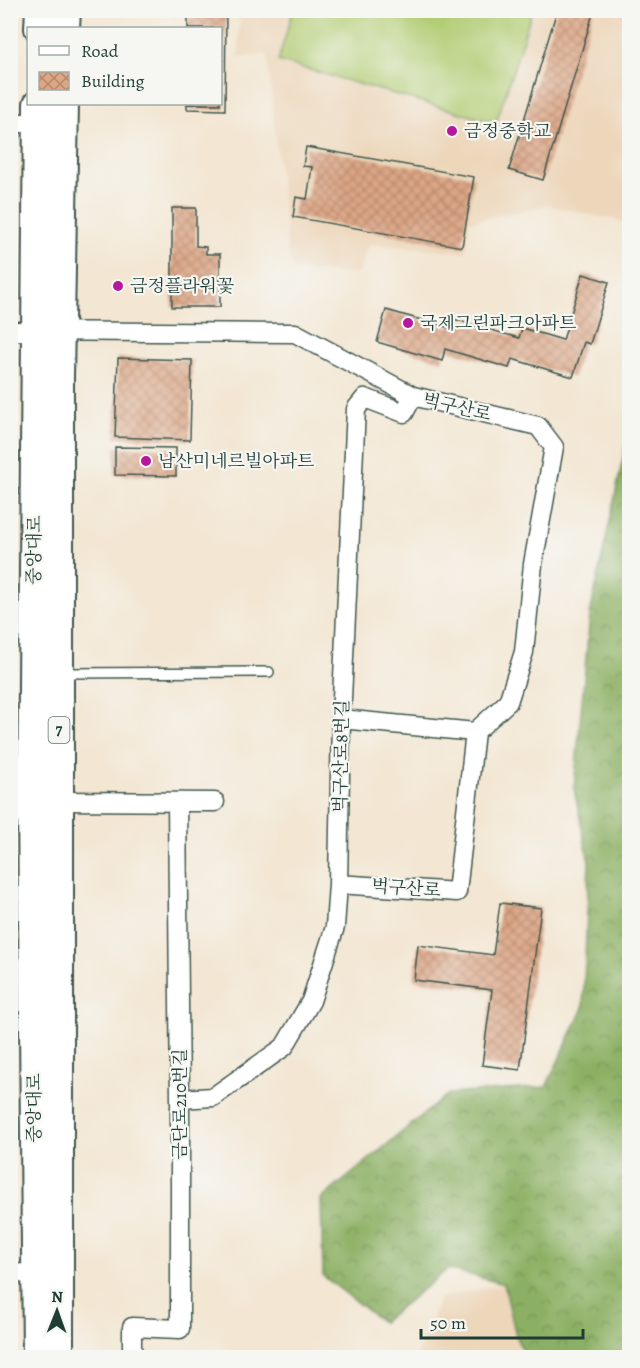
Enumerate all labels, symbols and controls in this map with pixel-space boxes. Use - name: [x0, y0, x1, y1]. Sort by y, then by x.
- legend: [27, 27, 222, 105]
- text: Road: [81, 39, 119, 63]
- text: Building: [81, 69, 145, 93]
- place label: 금정중학교: [464, 119, 552, 143]
- marker: 금정중학교: [445, 124, 459, 138]
- place label: 금정플라워꽃: [130, 274, 234, 298]
- marker: 금정플라워꽃: [111, 279, 125, 293]
- place label: 국제그린파크아파트: [420, 311, 577, 335]
- marker: 국제그린파크아파트: [401, 316, 415, 330]
- street label: 벅구산로: [420, 387, 494, 427]
- place label: 남산미네르빌아파트: [158, 449, 315, 473]
- marker: 남산미네르빌아파트: [139, 454, 153, 468]
- street label: 중앙대로: [21, 515, 47, 585]
- street label: 벅구산로8번길: [328, 699, 354, 813]
- road number: 7: [48, 717, 70, 743]
- street label: 벅구산로: [370, 874, 442, 902]
- street label: 금단로210번길: [168, 1048, 192, 1160]
- street label: 중앙대로: [22, 1073, 46, 1143]
- north arrow: [27, 1281, 87, 1341]
- text: N: [51, 1286, 64, 1308]
- scale bar: [421, 1302, 583, 1340]
- text: 50 m: [430, 1311, 466, 1335]

